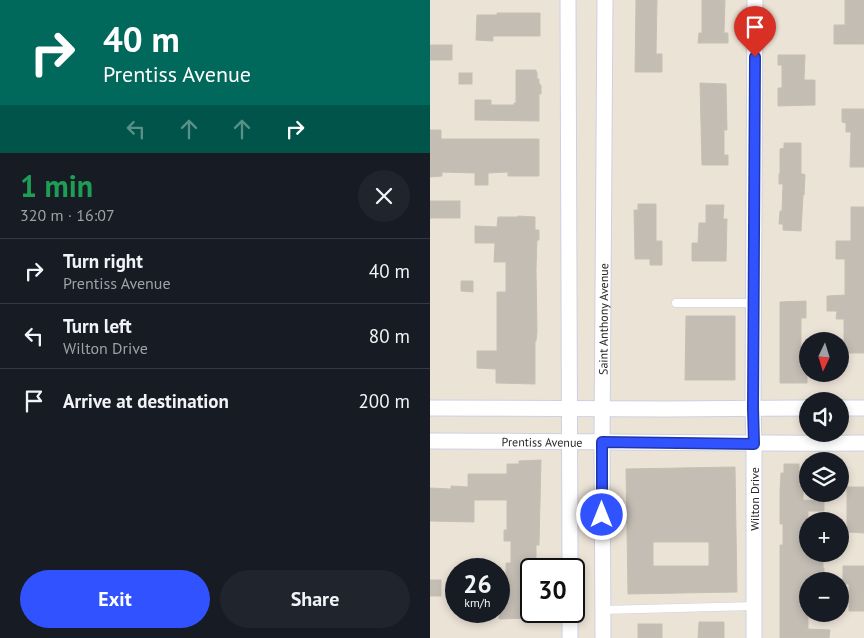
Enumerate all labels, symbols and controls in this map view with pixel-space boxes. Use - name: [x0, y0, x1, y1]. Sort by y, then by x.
- pin: [734, 6, 776, 57]
- icon: arrive: [741, 13, 769, 41]
- text: 40 m: [103, 16, 180, 62]
- icon: right: [20, 20, 85, 85]
- text: Prentiss Avenue: [103, 60, 251, 88]
- icon: left: [122, 115, 150, 143]
- icon: ahead: [175, 115, 203, 143]
- icon: ahead: [228, 115, 256, 143]
- icon: right: [281, 115, 309, 143]
- text: 1 min: [20, 166, 93, 205]
- button: close: [358, 170, 410, 222]
- text: 320 m · 16:07: [20, 205, 115, 225]
- text: Turn right: [63, 249, 143, 273]
- icon: right: [20, 257, 48, 285]
- text: 40 m: [369, 259, 410, 283]
- street label: Saint Anthony Avenue: [595, 263, 611, 375]
- text: Prentiss Avenue: [63, 273, 171, 293]
- text: Turn left: [63, 314, 132, 338]
- icon: left: [20, 322, 48, 350]
- text: 80 m: [369, 324, 410, 348]
- north arrow: [799, 332, 849, 382]
- map controls: [799, 332, 849, 622]
- text: Wilton Drive: [63, 338, 148, 358]
- icon: arrive: [20, 387, 48, 415]
- text: Arrive at destination: [63, 389, 229, 413]
- text: 200 m: [358, 389, 410, 413]
- button: sound: [799, 392, 849, 442]
- street label: Prentiss Avenue: [502, 434, 583, 449]
- button: layers: [799, 452, 849, 502]
- street label: Wilton Drive: [747, 467, 762, 531]
- position arrow: [575, 488, 627, 540]
- button: +: [799, 512, 849, 562]
- speed limit sign: 30: [520, 558, 585, 623]
- text: 26: [463, 568, 492, 600]
- button: Exit: [20, 570, 210, 628]
- button: Share: [220, 570, 410, 628]
- button: −: [799, 572, 849, 622]
- text: km/h: [464, 595, 491, 610]

